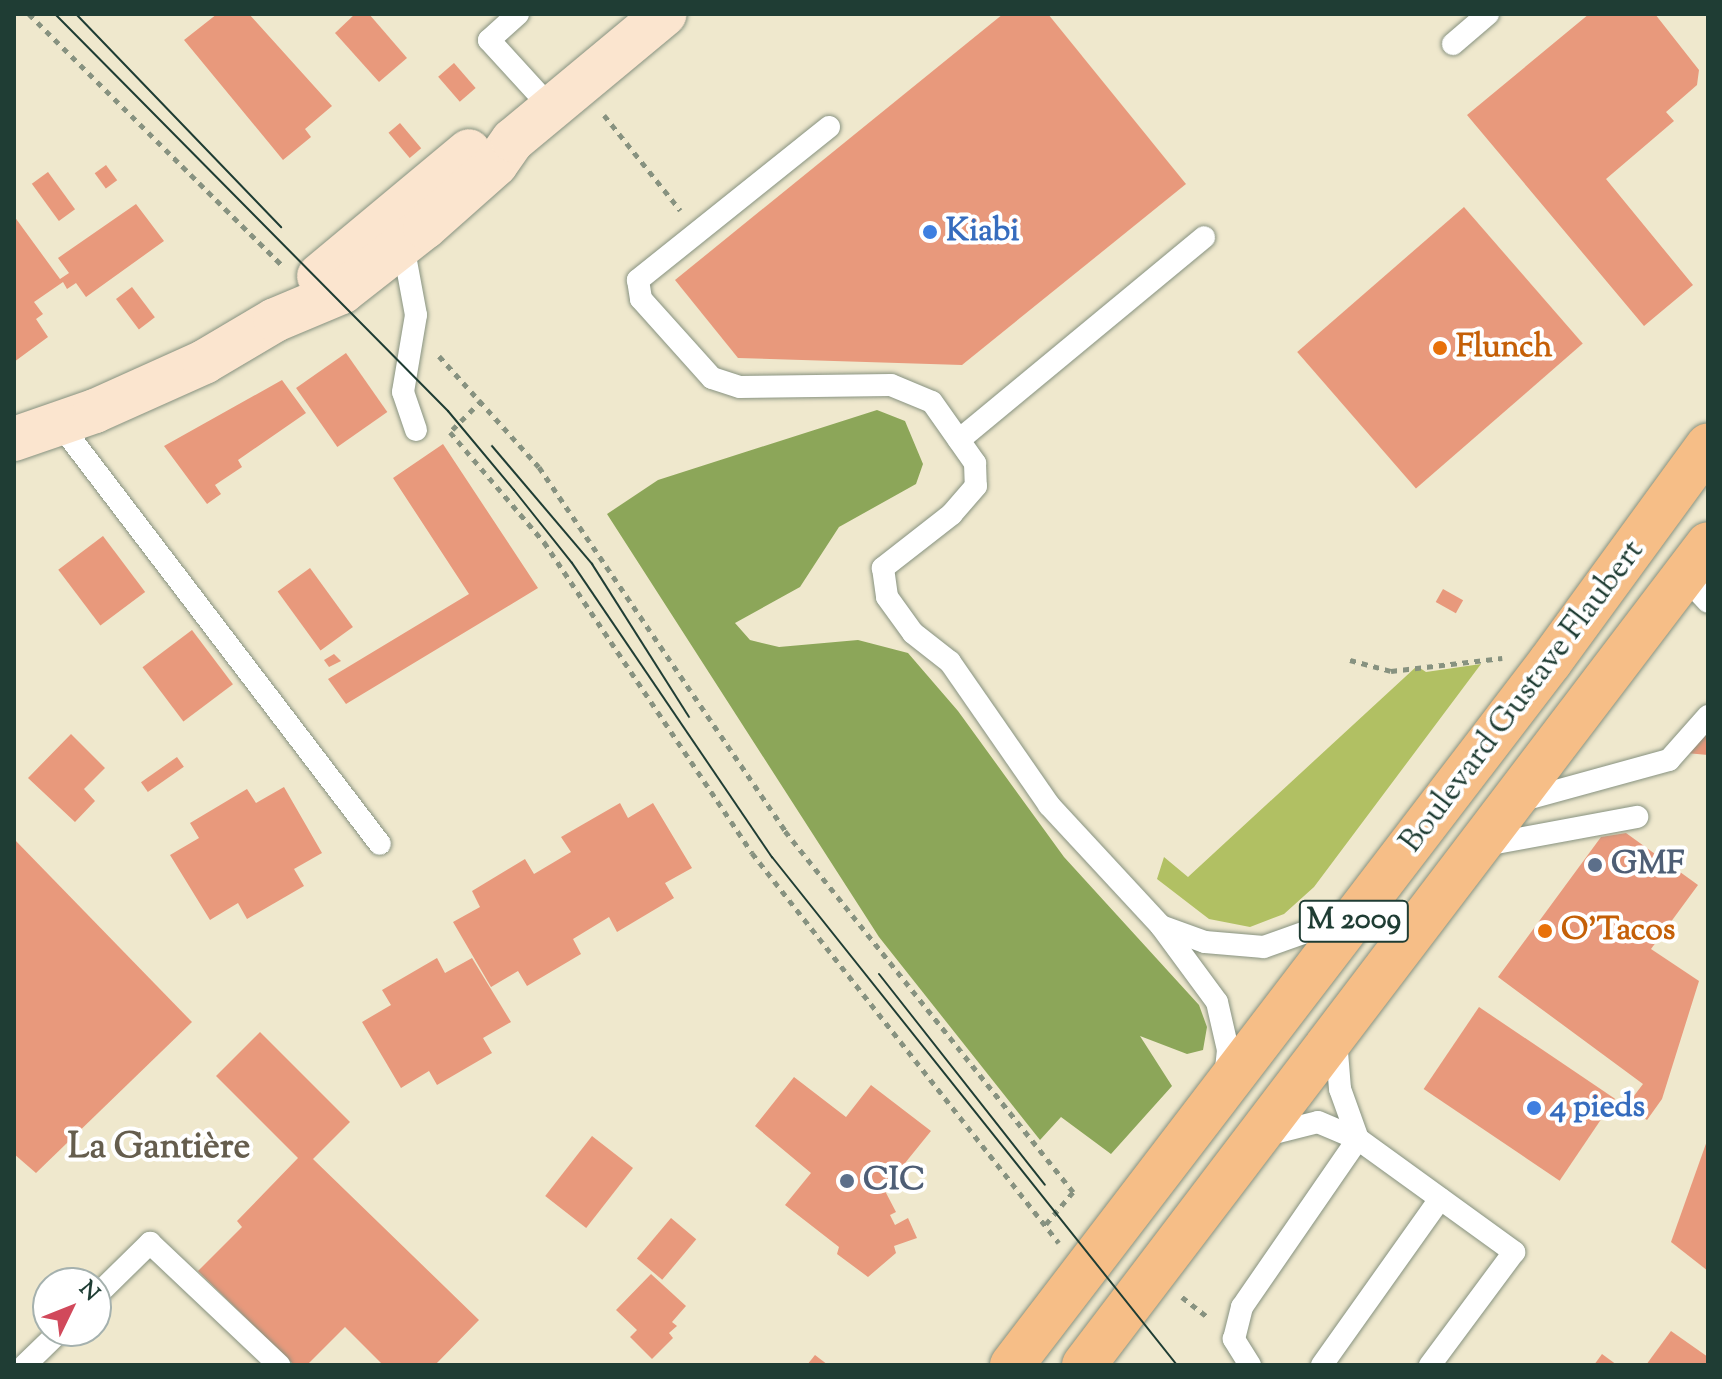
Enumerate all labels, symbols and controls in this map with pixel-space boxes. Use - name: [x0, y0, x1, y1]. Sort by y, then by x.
- place label: Kiabi: [946, 213, 1019, 251]
- marker: Kiabi: [921, 223, 939, 241]
- place label: Flunch: [1456, 329, 1552, 367]
- marker: Flunch: [1431, 339, 1449, 357]
- street label: Boulevard Gustave Flaubert: [1393, 533, 1653, 861]
- place label: GMF: [1611, 846, 1684, 884]
- marker: GMF: [1586, 856, 1604, 874]
- road number: M 2009: [1298, 895, 1410, 947]
- place label: O'Tacos: [1561, 912, 1675, 950]
- marker: O'Tacos: [1536, 922, 1554, 940]
- place label: 4 pieds: [1550, 1089, 1645, 1127]
- marker: 4 pieds: [1525, 1099, 1543, 1117]
- district label: La Gantière: [68, 1127, 250, 1171]
- place label: CIC: [863, 1162, 925, 1200]
- marker: CIC: [838, 1172, 856, 1190]
- north arrow: [32, 1267, 112, 1347]
- text: N: [70, 1275, 106, 1309]

